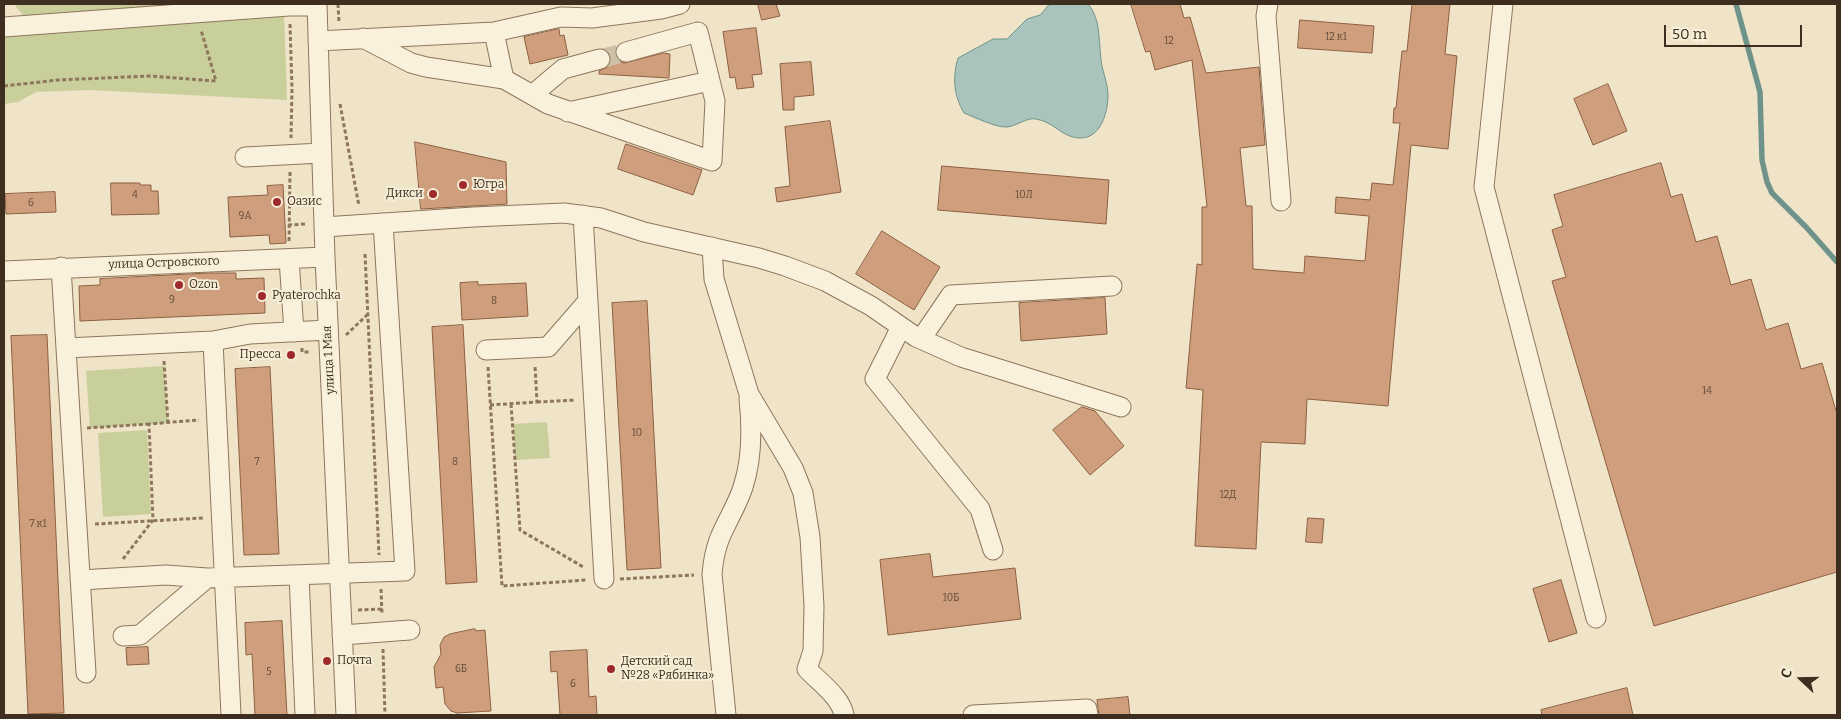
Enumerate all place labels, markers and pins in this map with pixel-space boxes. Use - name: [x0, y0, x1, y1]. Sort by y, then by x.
- place label: Югра: [473, 178, 504, 192]
- marker: Югра: [457, 179, 469, 191]
- place label: Дикси: [386, 187, 423, 201]
- marker: Дикси: [427, 188, 439, 200]
- place label: Оазис: [287, 195, 322, 209]
- marker: Оазис: [271, 196, 283, 208]
- place label: Ozon: [189, 278, 218, 292]
- marker: Ozon: [173, 279, 185, 291]
- place label: Pyaterochka: [272, 289, 341, 303]
- marker: Pyaterochka: [256, 290, 268, 302]
- place label: Пресса: [239, 348, 281, 362]
- marker: Пресса: [285, 349, 297, 361]
- place label: Почта: [337, 654, 372, 668]
- marker: Почта: [321, 655, 333, 667]
- place label: Детский сад №28 «Рябинка»: [621, 655, 714, 683]
- marker: Детский сад №28 «Рябинка»: [605, 663, 617, 675]

